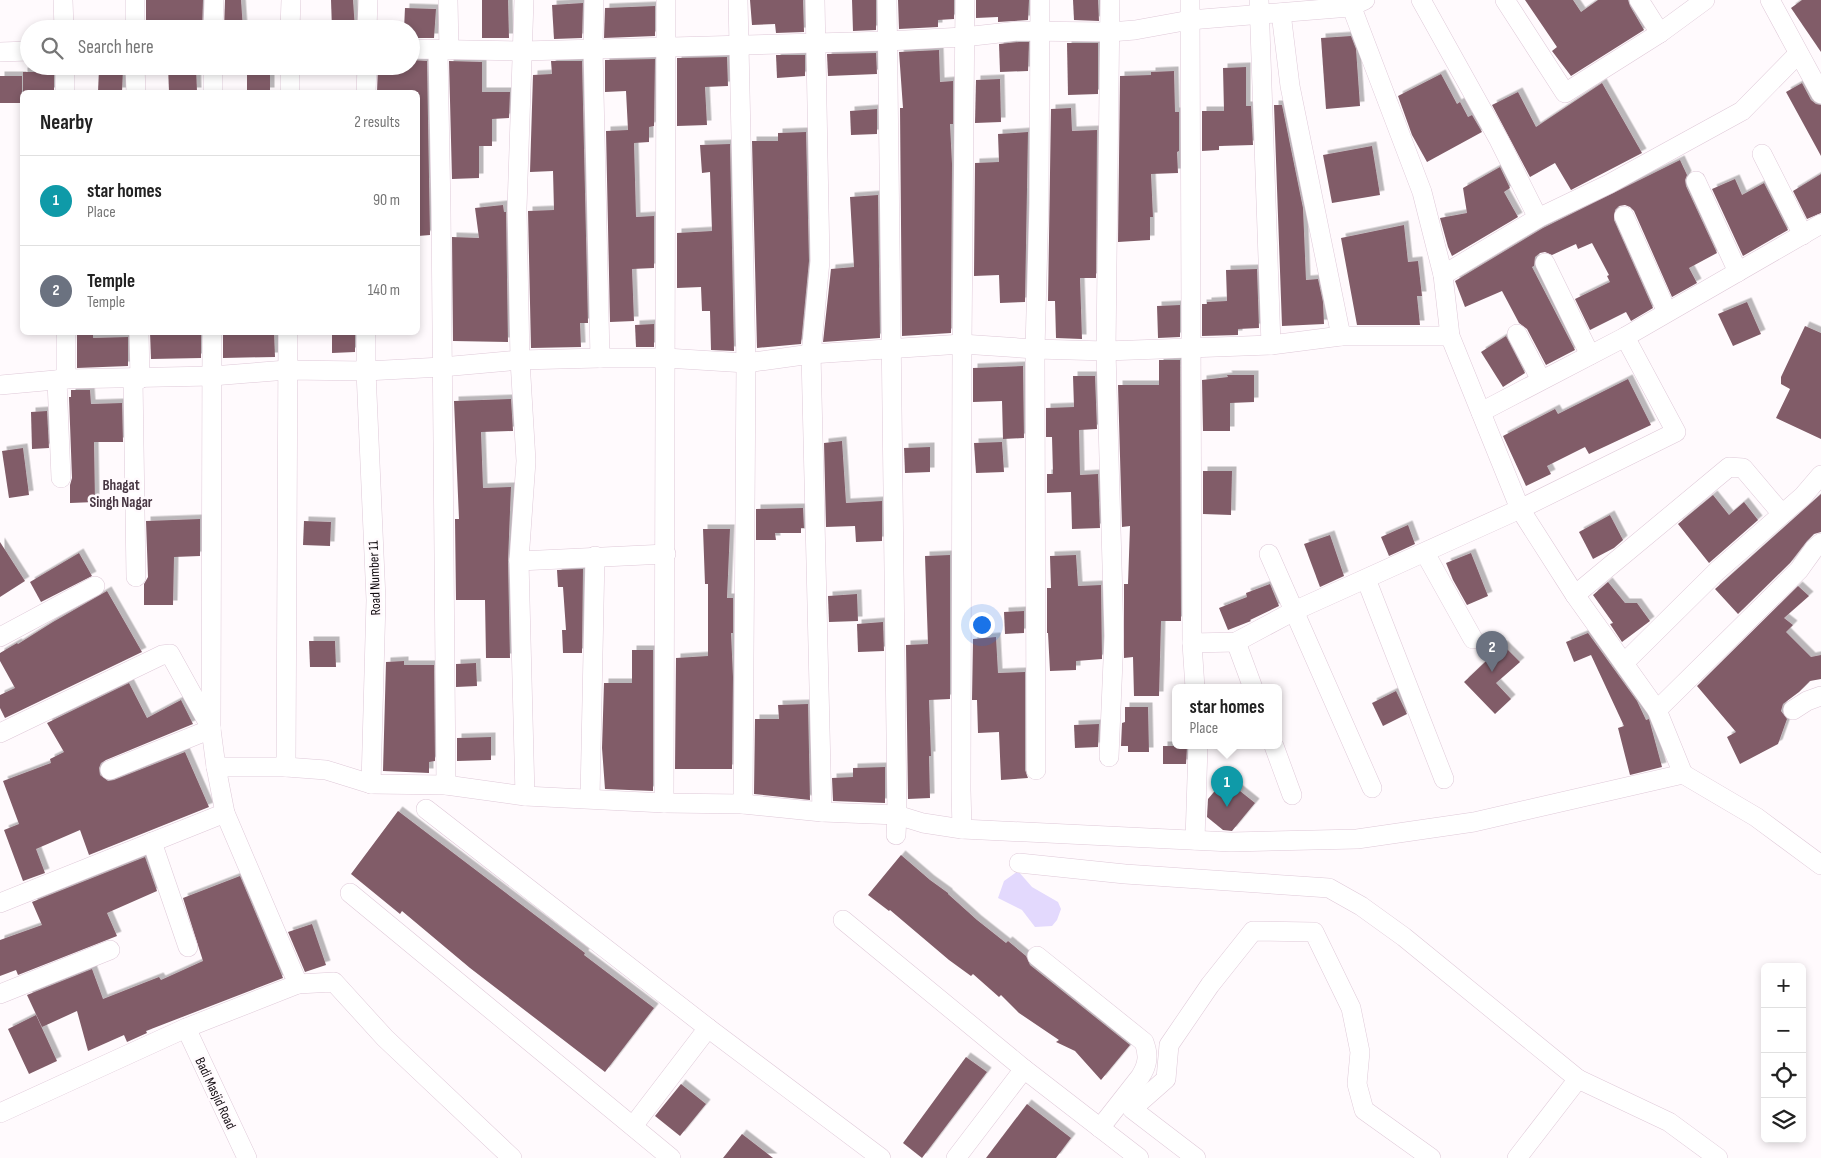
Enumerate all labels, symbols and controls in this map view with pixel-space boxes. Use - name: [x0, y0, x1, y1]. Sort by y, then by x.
- search box: [20, 20, 420, 75]
- icon: search: [38, 34, 66, 62]
- text: Search here: [78, 36, 154, 59]
- text: Nearby: [40, 110, 93, 135]
- text: 2 results: [354, 113, 400, 132]
- text: star homes: [87, 180, 162, 203]
- text: 1: [53, 191, 59, 210]
- text: 90 m: [373, 191, 400, 210]
- text: Place: [87, 203, 116, 222]
- text: Temple: [87, 270, 135, 293]
- text: 2: [52, 281, 60, 300]
- text: 140 m: [368, 281, 400, 300]
- text: Temple: [87, 293, 125, 312]
- district label: Bhagat Singh Nagar: [90, 476, 153, 512]
- street label: Road Number 11: [365, 540, 384, 616]
- your location: [969, 612, 995, 638]
- pin: 2: [1476, 631, 1508, 672]
- popup: [1172, 684, 1282, 749]
- text: star homes: [1190, 696, 1264, 719]
- text: Place: [1190, 719, 1218, 738]
- pin: 1: [1211, 766, 1243, 807]
- map controls: [1761, 963, 1806, 1143]
- button: +: [1761, 963, 1806, 1008]
- button: −: [1761, 1008, 1806, 1053]
- button: locate: [1761, 1053, 1806, 1098]
- street label: Badi Masjid Road: [191, 1054, 240, 1132]
- button: layers: [1761, 1098, 1806, 1143]

